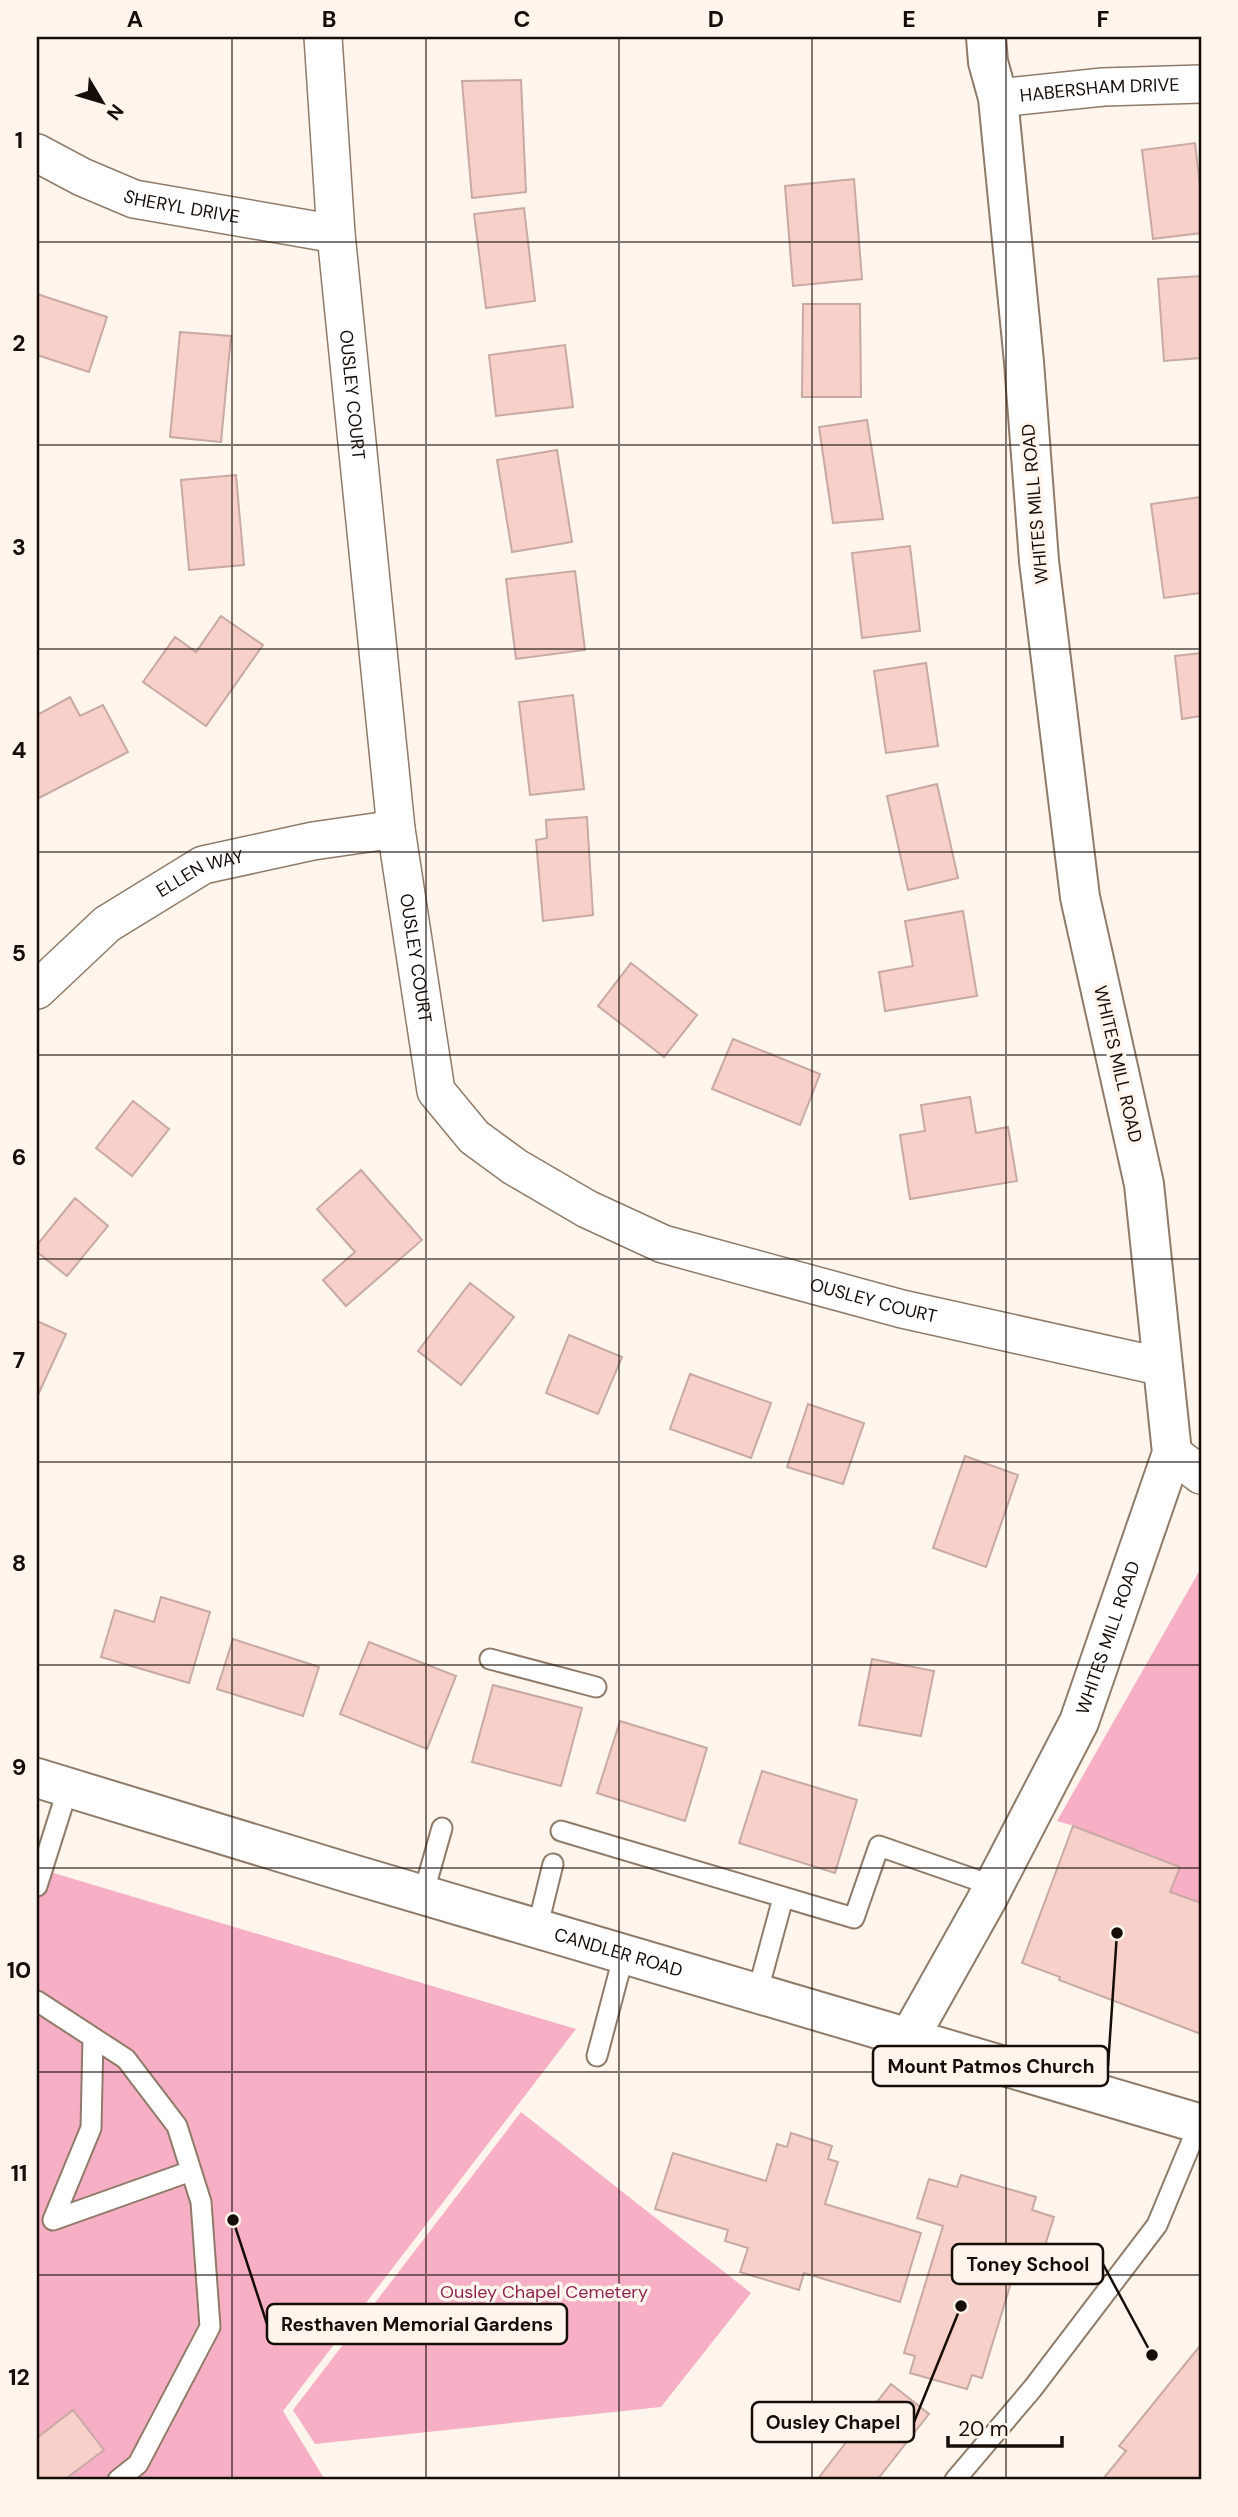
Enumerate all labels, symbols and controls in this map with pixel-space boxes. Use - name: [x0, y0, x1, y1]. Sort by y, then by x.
- text: A: [127, 4, 143, 34]
- text: B: [322, 4, 336, 34]
- text: C: [514, 4, 530, 34]
- text: D: [708, 4, 724, 34]
- text: E: [902, 4, 916, 34]
- text: F: [1097, 4, 1110, 34]
- north arrow: [66, 66, 136, 136]
- street label: HABERSHAM DRIVE: [1019, 73, 1180, 108]
- text: N: [101, 99, 129, 125]
- text: 1: [15, 125, 23, 155]
- street label: SHERYL DRIVE: [120, 184, 242, 229]
- text: 2: [12, 328, 26, 358]
- street label: OUSLEY COURT: [334, 329, 371, 461]
- street label: WHITES MILL ROAD: [1016, 423, 1054, 585]
- text: 3: [12, 532, 26, 562]
- text: 4: [12, 735, 27, 765]
- street label: ELLEN WAY: [152, 844, 246, 903]
- street label: OUSLEY COURT: [394, 892, 437, 1024]
- text: 5: [12, 938, 26, 968]
- street label: WHITES MILL ROAD: [1088, 983, 1148, 1145]
- text: 6: [12, 1142, 26, 1172]
- street label: OUSLEY COURT: [807, 1273, 939, 1328]
- text: 7: [13, 1345, 25, 1375]
- text: 8: [12, 1548, 26, 1578]
- street label: WHITES MILL ROAD: [1071, 1558, 1146, 1718]
- text: 9: [12, 1752, 26, 1782]
- street label: CANDLER ROAD: [551, 1922, 685, 1983]
- text: 10: [7, 1955, 31, 1985]
- callout: Mount Patmos Church: [873, 2046, 1108, 2086]
- text: Mount Patmos Church: [887, 2054, 1095, 2079]
- text: 11: [11, 2158, 27, 2188]
- callout: Toney School: [952, 2244, 1103, 2284]
- text: Toney School: [967, 2252, 1089, 2277]
- park label: Ousley Chapel Cemetery: [440, 2280, 648, 2304]
- callout: Resthaven Memorial Gardens: [267, 2304, 567, 2344]
- text: Resthaven Memorial Gardens: [281, 2312, 553, 2337]
- text: 12: [8, 2362, 30, 2392]
- callout: Ousley Chapel: [752, 2402, 914, 2442]
- scale bar: [948, 2405, 1061, 2449]
- text: Ousley Chapel: [766, 2410, 900, 2435]
- text: 20 m: [958, 2415, 1009, 2443]

